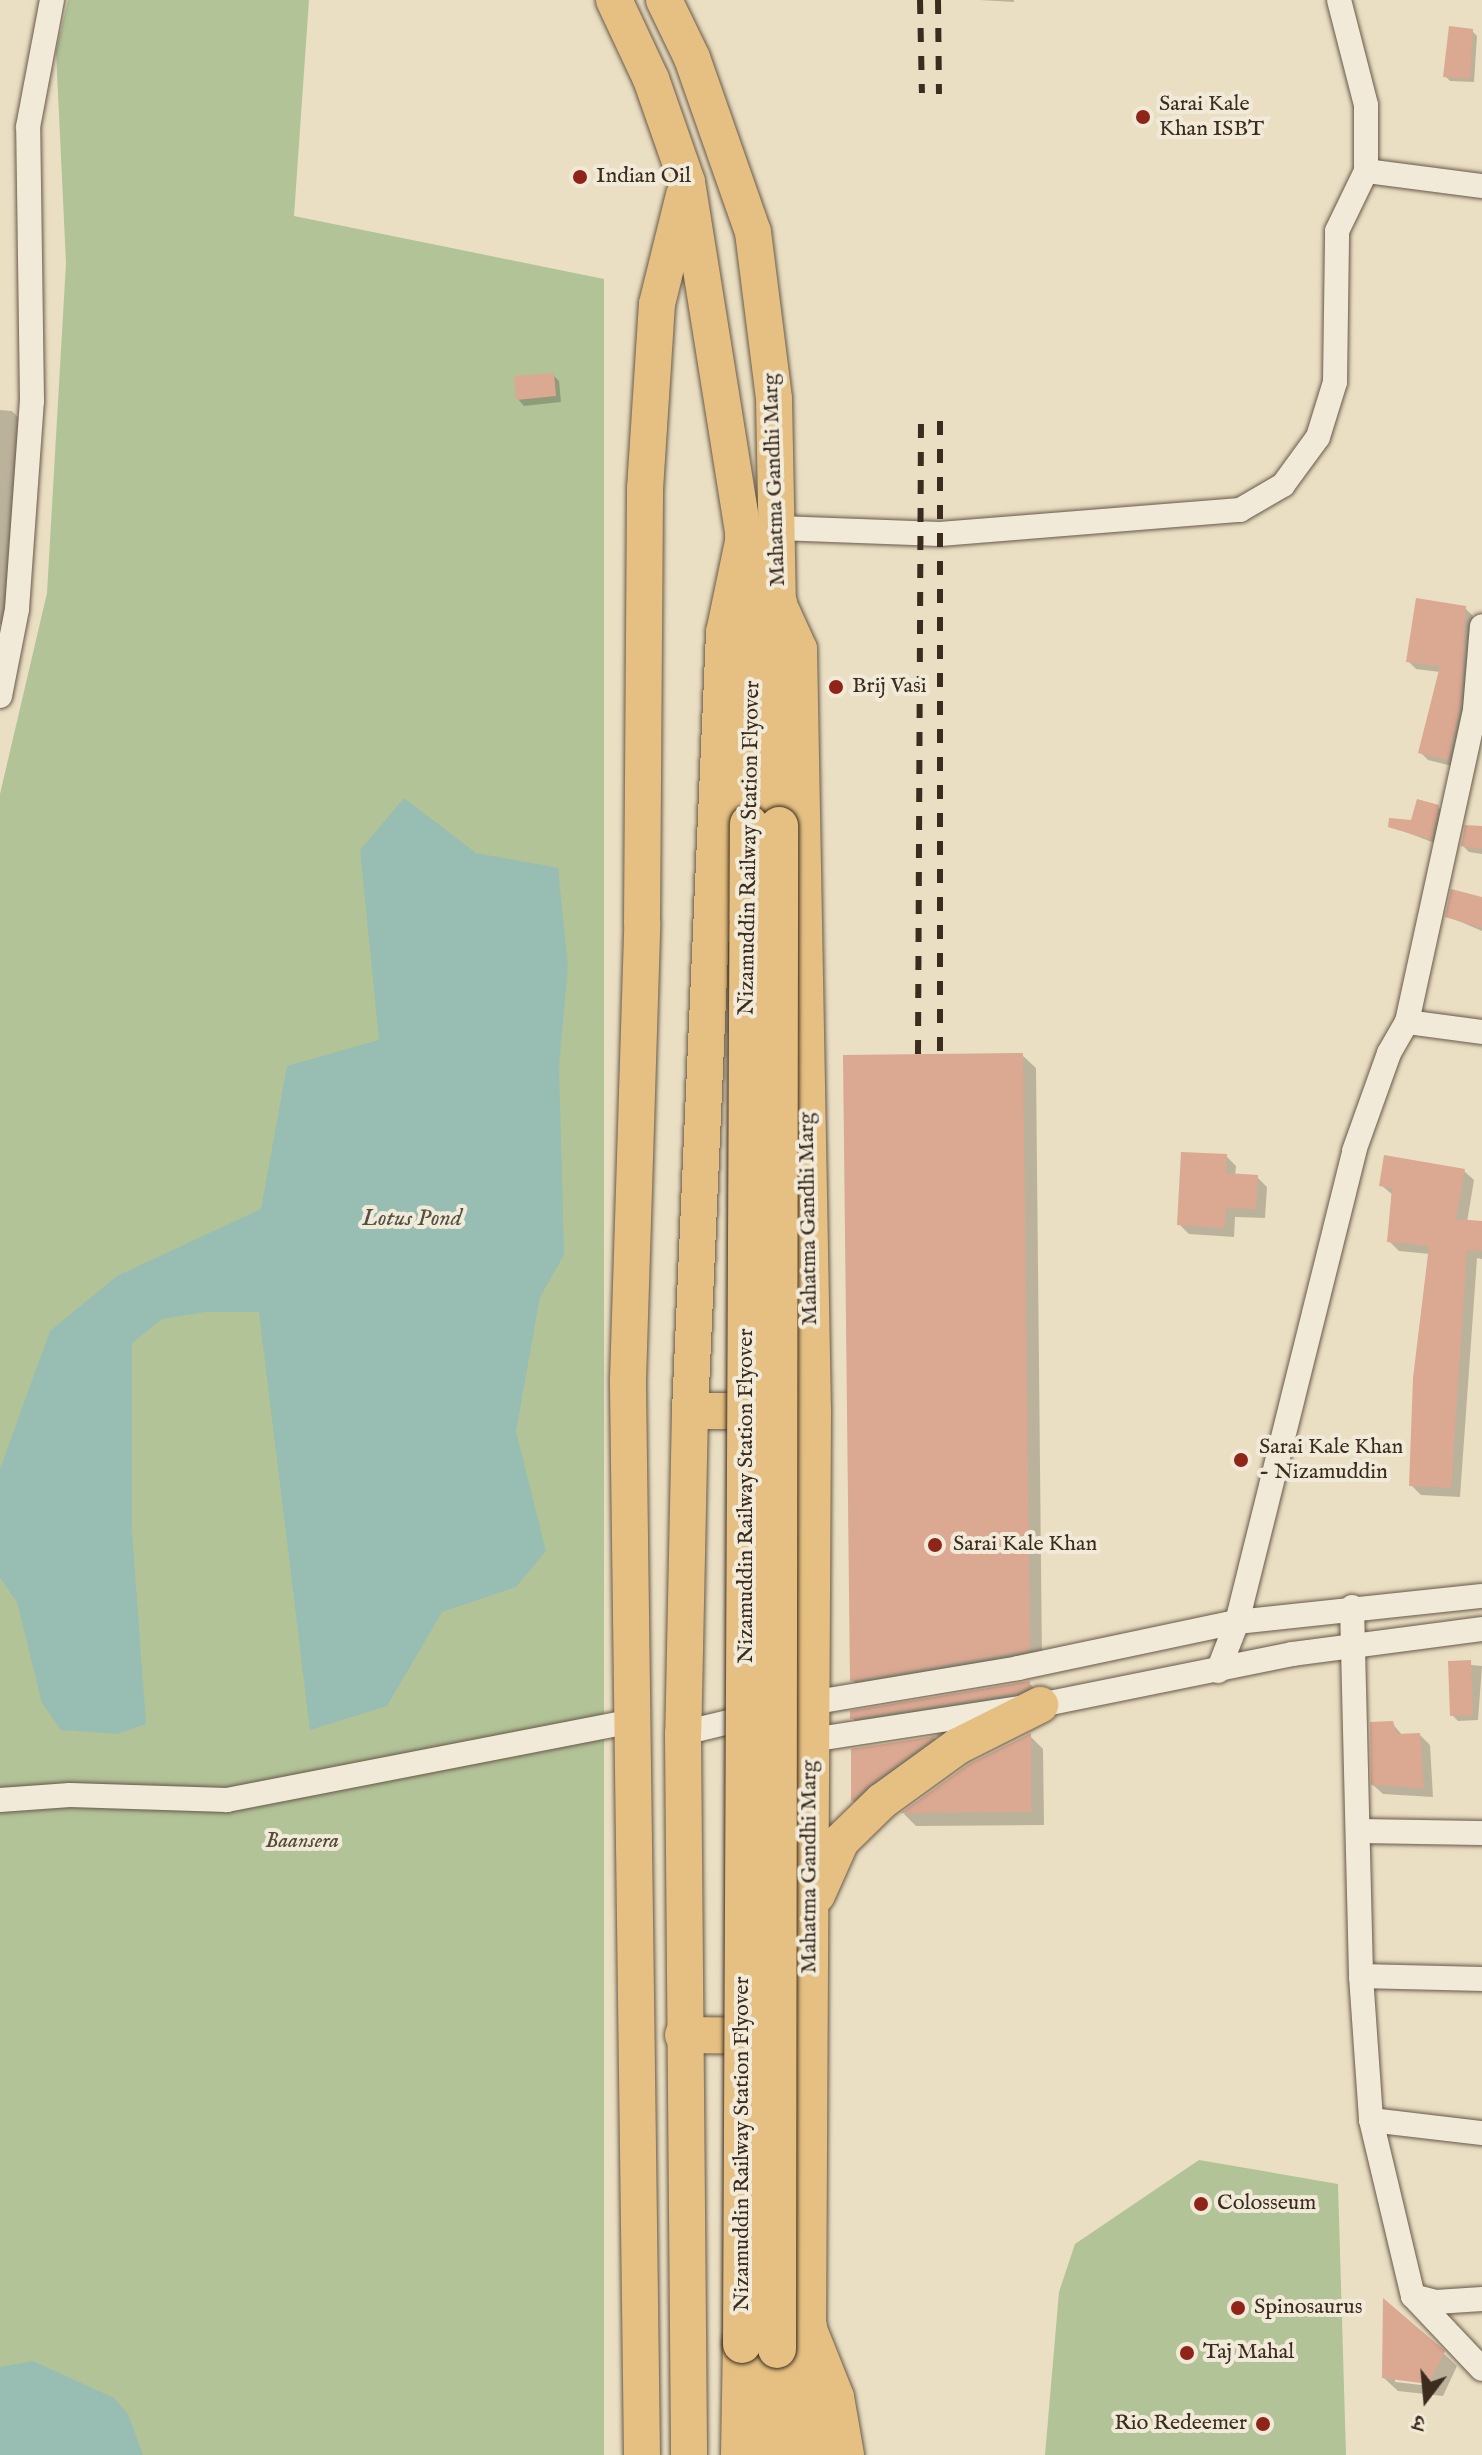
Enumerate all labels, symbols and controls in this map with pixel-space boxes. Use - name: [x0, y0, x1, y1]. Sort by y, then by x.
- place label: Sarai Kale Khan ISBT: [1159, 91, 1264, 142]
- marker: Sarai Kale Khan ISBT: [1134, 108, 1152, 126]
- place label: Indian Oil: [596, 164, 691, 190]
- marker: Indian Oil: [571, 168, 589, 186]
- street label: Mahatma Gandhi Marg: [758, 373, 792, 587]
- place label: Brij Vasi: [852, 674, 927, 700]
- marker: Brij Vasi: [827, 678, 845, 696]
- street label: Nizamuddin Railway Station Flyover: [734, 680, 766, 1016]
- street label: Mahatma Gandhi Marg: [794, 1112, 824, 1326]
- water label: Lotus Pond: [362, 1205, 462, 1233]
- street label: Nizamuddin Railway Station Flyover: [734, 1328, 760, 1664]
- place label: Sarai Kale Khan - Nizamuddin: [1259, 1434, 1403, 1486]
- marker: Sarai Kale Khan - Nizamuddin: [1230, 1449, 1252, 1471]
- place label: Sarai Kale Khan: [953, 1532, 1097, 1558]
- marker: Sarai Kale Khan: [924, 1534, 946, 1556]
- street label: Mahatma Gandhi Marg: [797, 1760, 823, 1974]
- park label: Baansera: [265, 1829, 339, 1855]
- street label: Nizamuddin Railway Station Flyover: [730, 1976, 756, 2312]
- place label: Colosseum: [1217, 2191, 1316, 2217]
- marker: Colosseum: [1192, 2195, 1210, 2213]
- place label: Spinosaurus: [1254, 2295, 1362, 2321]
- marker: Spinosaurus: [1229, 2299, 1247, 2317]
- place label: Taj Mahal: [1203, 2340, 1294, 2366]
- marker: Taj Mahal: [1178, 2344, 1196, 2362]
- north arrow: [1386, 2359, 1466, 2439]
- text: उ: [1410, 2407, 1429, 2437]
- place label: Rio Redeemer: [1114, 2411, 1247, 2437]
- marker: Rio Redeemer: [1254, 2415, 1272, 2433]

